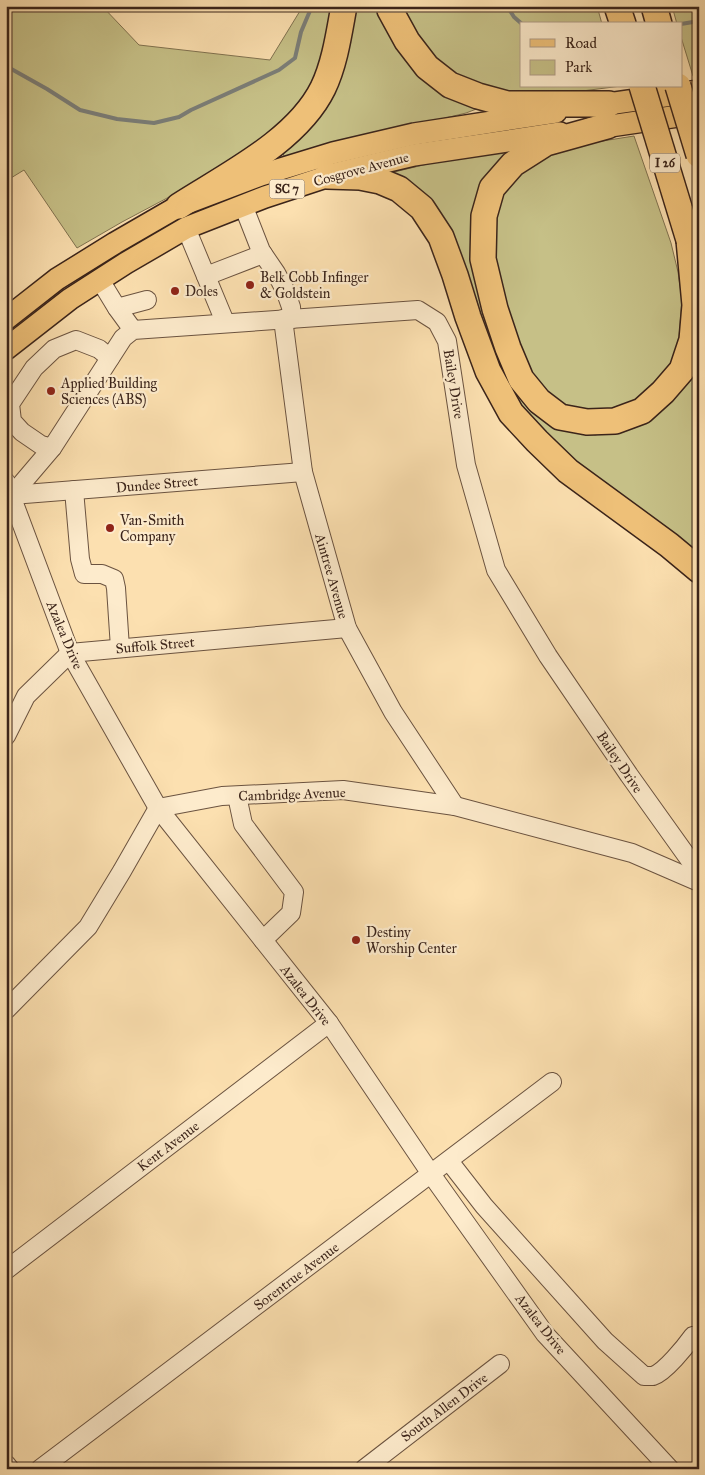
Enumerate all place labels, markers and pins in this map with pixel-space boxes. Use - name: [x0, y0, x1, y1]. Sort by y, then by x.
- place label: Belk Cobb Infinger & Goldstein: [260, 269, 369, 302]
- marker: Belk Cobb Infinger & Goldstein: [244, 279, 256, 291]
- place label: Doles: [185, 283, 218, 300]
- marker: Doles: [169, 285, 181, 297]
- place label: Applied Building Sciences (ABS): [60, 375, 158, 409]
- marker: Applied Building Sciences (ABS): [45, 385, 57, 397]
- place label: Van-Smith Company: [119, 512, 184, 545]
- marker: Van-Smith Company: [104, 522, 116, 534]
- place label: Destiny Worship Center: [366, 924, 458, 957]
- marker: Destiny Worship Center: [350, 934, 362, 946]

